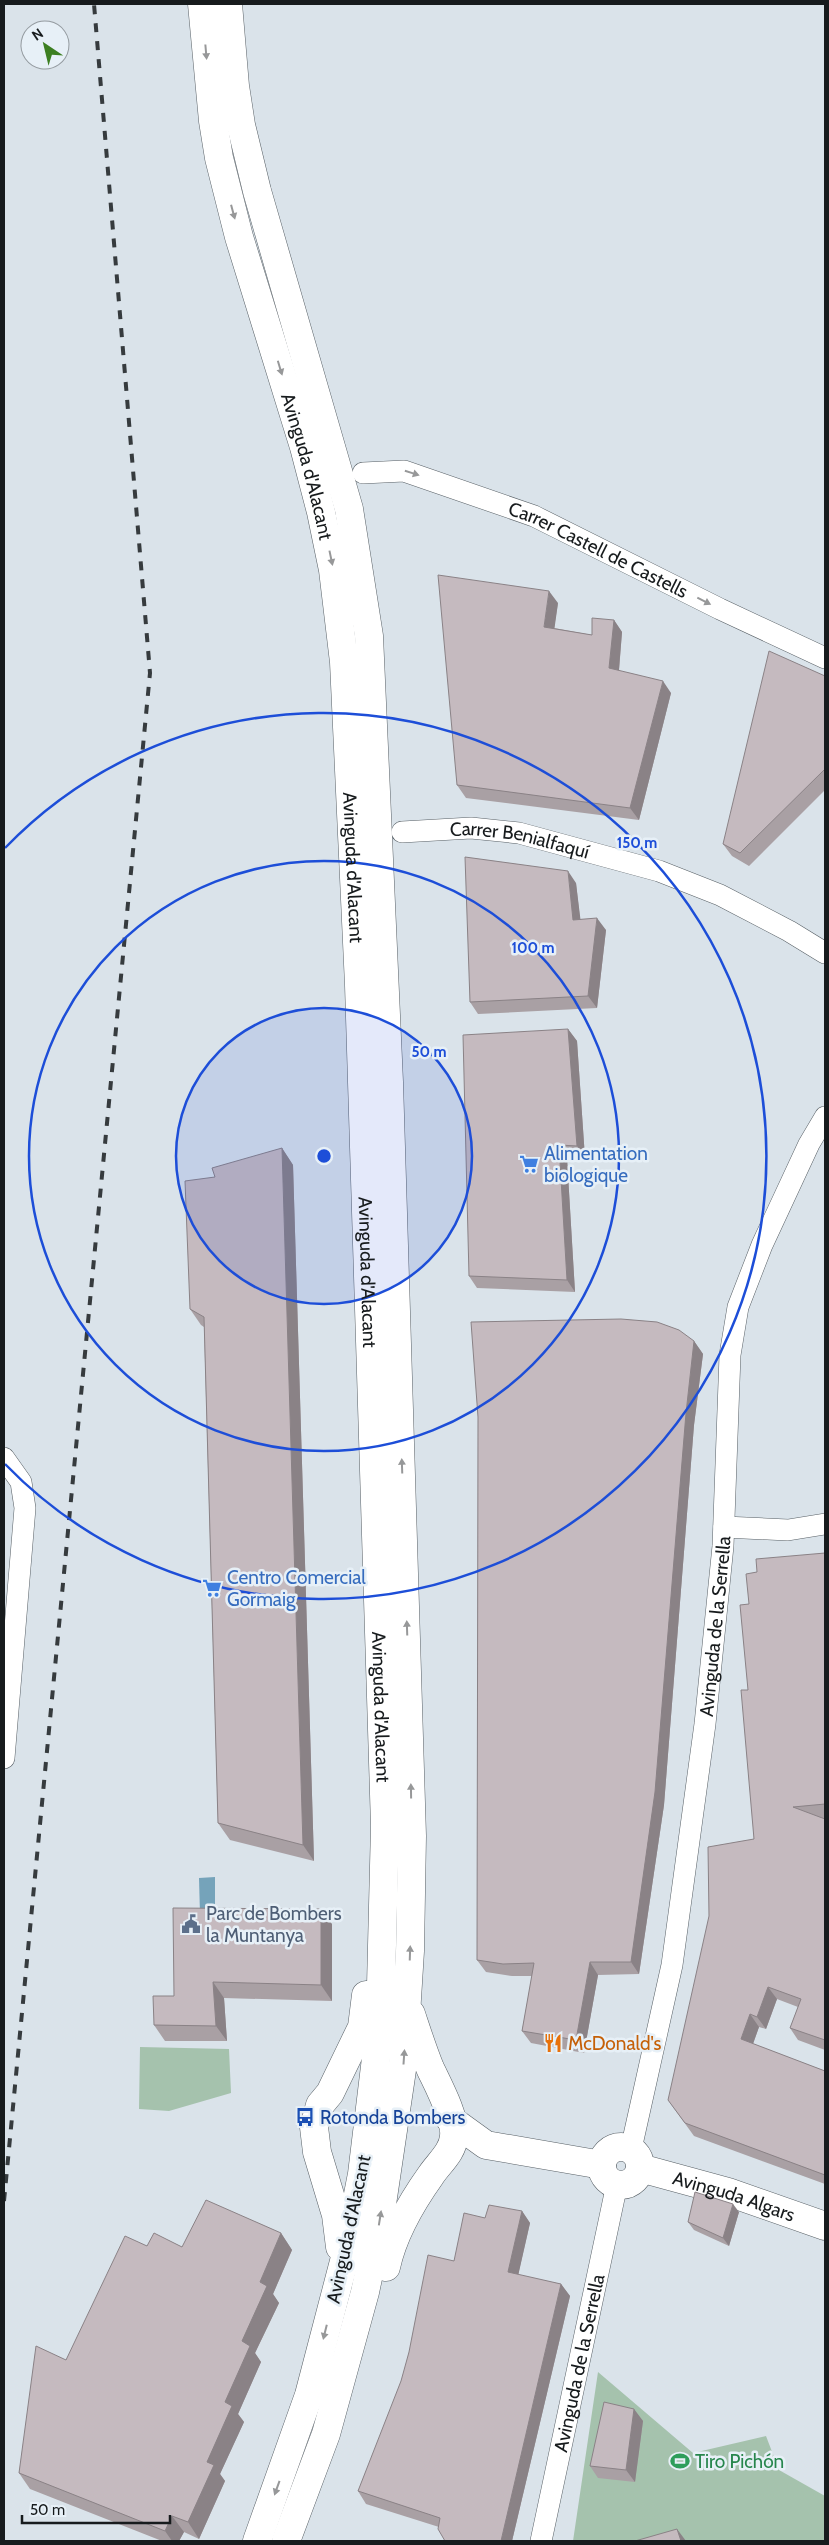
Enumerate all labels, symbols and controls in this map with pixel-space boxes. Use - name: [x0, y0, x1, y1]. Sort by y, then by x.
- north arrow: [20, 20, 70, 70]
- text: N: [28, 24, 47, 45]
- one-way arrow: [202, 45, 210, 61]
- one-way arrow: [229, 205, 237, 220]
- one-way arrow: [276, 360, 284, 375]
- street label: Avinguda d'Alacant: [276, 390, 338, 543]
- one-way arrow: [404, 470, 419, 478]
- street label: Carrer Castell de Castells: [505, 497, 692, 603]
- one-way arrow: [327, 551, 335, 566]
- one-way arrow: [697, 597, 711, 605]
- street label: Avinguda d'Alacant: [338, 791, 368, 944]
- street label: Carrer Benialfaquí: [449, 817, 592, 864]
- text: 150 m: [617, 834, 657, 852]
- text: 100 m: [511, 939, 555, 957]
- text: 50 m: [411, 1043, 447, 1061]
- place label: Alimentation biologique: [544, 1142, 648, 1187]
- centre of rings: [315, 1147, 333, 1165]
- supermarket icon: Alimentation biologique: [518, 1153, 540, 1175]
- street label: Avinguda d'Alacant: [354, 1196, 381, 1349]
- one-way arrow: [397, 1458, 405, 1474]
- street label: Avinguda de la Serrella: [695, 1536, 735, 1718]
- place label: Centro Comercial Gormaig: [227, 1566, 366, 1611]
- supermarket icon: Centro Comercial Gormaig: [201, 1577, 223, 1599]
- one-way arrow: [403, 1620, 411, 1636]
- street label: Avinguda d'Alacant: [367, 1631, 395, 1783]
- one-way arrow: [407, 1782, 415, 1798]
- place label: Parc de Bombers la Muntanya: [206, 1902, 342, 1947]
- public building icon: Parc de Bombers la Muntanya: [180, 1913, 202, 1935]
- one-way arrow: [406, 1945, 414, 1961]
- restaurant icon: McDonald's: [542, 2032, 564, 2054]
- place label: McDonald's: [568, 2032, 662, 2055]
- one-way arrow: [400, 2048, 408, 2064]
- bus stop icon: Rotonda Bombers: [294, 2106, 316, 2128]
- place label: Rotonda Bombers: [320, 2106, 465, 2129]
- street label: Avinguda d'Alacant: [322, 2152, 376, 2305]
- street label: Avinguda Algars: [670, 2166, 798, 2227]
- one-way arrow: [377, 2209, 385, 2225]
- street label: Avinguda de la Serrella: [549, 2272, 610, 2454]
- one-way arrow: [321, 2325, 329, 2340]
- sports icon: Tiro Pichón: [669, 2450, 691, 2472]
- place label: Tiro Pichón: [695, 2450, 784, 2473]
- one-way arrow: [273, 2480, 280, 2495]
- scale bar: [22, 2492, 170, 2524]
- text: 50 m: [30, 2501, 65, 2519]

